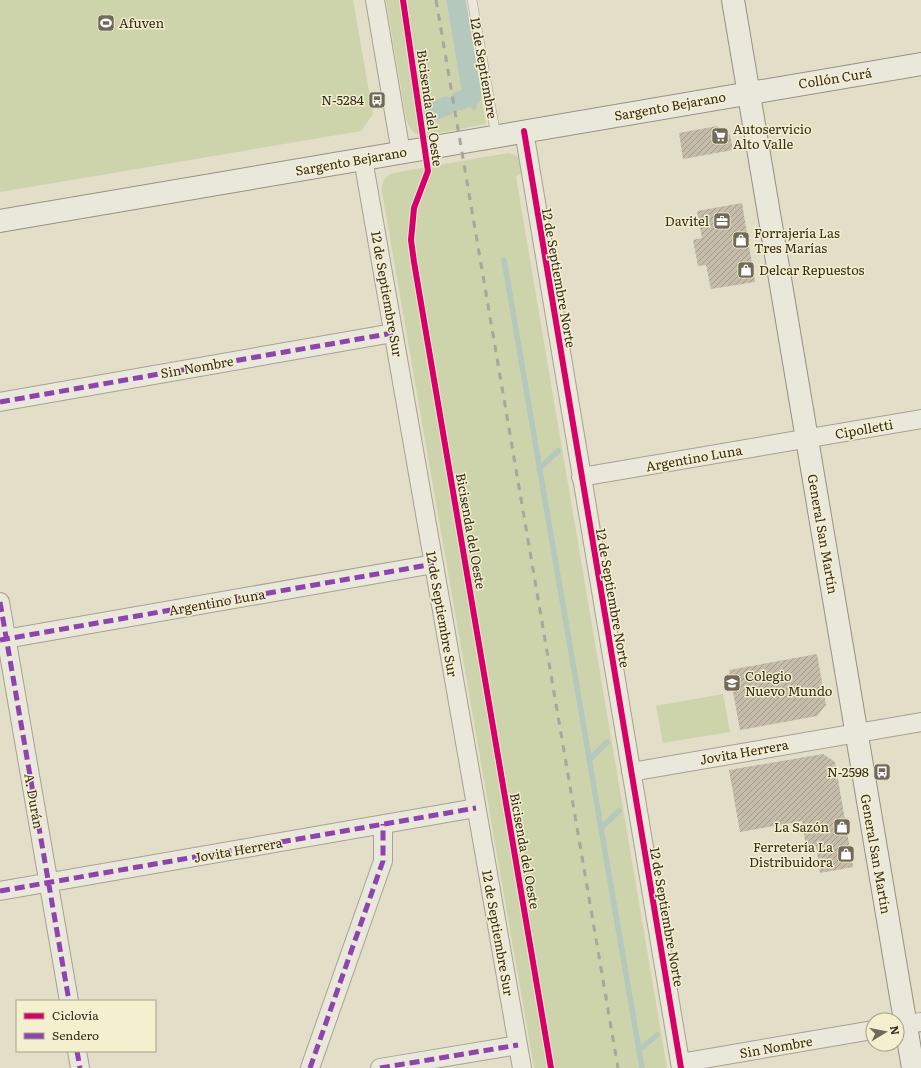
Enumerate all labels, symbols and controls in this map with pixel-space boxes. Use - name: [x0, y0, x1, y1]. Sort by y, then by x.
- sports icon: Afuven: [96, 13, 116, 33]
- place label: Afuven: [119, 13, 164, 32]
- street label: 12 de Septiembre: [466, 16, 503, 120]
- street label: Bicisenda del Oeste: [413, 48, 448, 168]
- street label: Collón Curá: [797, 62, 873, 93]
- street label: Sargento Bejarano: [613, 86, 728, 125]
- place label: N-5284: [321, 90, 364, 109]
- bus stop icon: N-5284: [367, 90, 387, 110]
- place label: Autoservicio Alto Valle: [733, 119, 812, 153]
- supermarket icon: Autoservicio Alto Valle: [710, 126, 730, 146]
- street label: Sargento Bejarano: [294, 141, 409, 180]
- street label: 12 de Septiembre Norte: [538, 207, 581, 349]
- place label: Davitel: [665, 211, 710, 230]
- office icon: Davitel: [712, 211, 732, 231]
- place label: Forrajería Las Tres Marías: [754, 223, 840, 257]
- street label: 12 de Septiembre Sur: [367, 230, 408, 359]
- shop icon: Forrajería Las Tres Marías: [731, 230, 751, 250]
- shop icon: Delcar Repuestos: [736, 260, 756, 280]
- place label: Delcar Repuestos: [759, 260, 865, 279]
- street label: Sin Nombre: [159, 351, 235, 382]
- street label: Cipolletti: [833, 414, 895, 443]
- street label: Argentino Luna: [644, 440, 744, 475]
- street label: Bicisenda del Oeste: [452, 471, 491, 591]
- street label: General San Martín: [804, 473, 843, 596]
- street label: 12 de Septiembre Norte: [592, 527, 635, 669]
- street label: 12 de Septiembre Sur: [422, 550, 463, 679]
- street label: Argentino Luna: [167, 584, 267, 619]
- place label: Colegio Nuevo Mundo: [745, 666, 833, 700]
- school or university icon: Colegio Nuevo Mundo: [722, 673, 742, 693]
- street label: Jovita Herrera: [698, 734, 790, 769]
- place label: N-2598: [827, 762, 869, 781]
- bus stop icon: N-2598: [872, 762, 892, 782]
- street label: A. Durán: [20, 772, 49, 831]
- street label: Bicisenda del Oeste: [506, 791, 545, 911]
- street label: General San Martín: [857, 793, 896, 916]
- place label: La Sazón: [774, 817, 829, 836]
- shop icon: La Sazón: [832, 817, 852, 837]
- street label: Jovita Herrera: [192, 832, 284, 867]
- place label: Ferretería La Distribuidora: [749, 837, 833, 871]
- shop icon: Ferretería La Distribuidora: [836, 844, 856, 864]
- street label: 12 de Septiembre Norte: [646, 846, 689, 988]
- street label: 12 de Septiembre Sur: [478, 869, 519, 998]
- legend: [16, 1000, 156, 1052]
- text: Ciclovía: [52, 1006, 99, 1024]
- north arrow: [865, 1012, 905, 1052]
- text: N: [887, 1024, 905, 1036]
- text: Sendero: [52, 1026, 99, 1044]
- street label: Sin Nombre: [738, 1031, 814, 1062]

